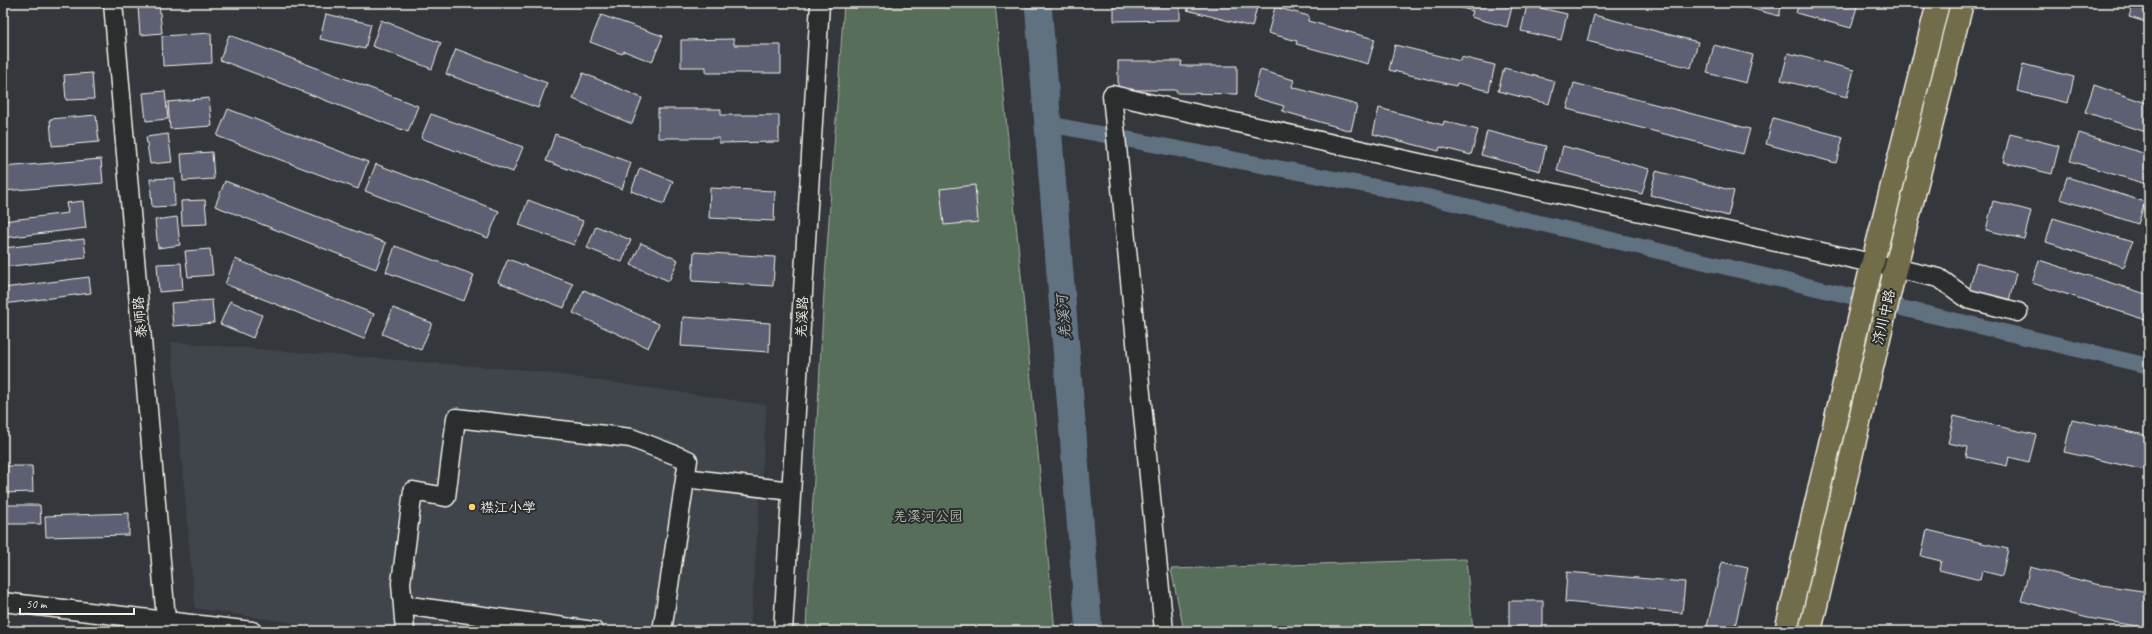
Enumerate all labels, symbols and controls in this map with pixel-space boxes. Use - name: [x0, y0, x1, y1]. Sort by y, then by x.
- street label: 济川中路: [1869, 288, 1899, 346]
- water label: 羌溪河: [1052, 291, 1075, 340]
- street label: 泰师路: [130, 295, 150, 339]
- street label: 羌溪路: [792, 296, 812, 338]
- place label: 襟江小学: [480, 499, 536, 516]
- marker: 襟江小学: [467, 502, 477, 512]
- park label: 羌溪河公园: [893, 508, 963, 525]
- scale bar: [20, 590, 134, 616]
- text: 50 m: [26, 596, 48, 612]

